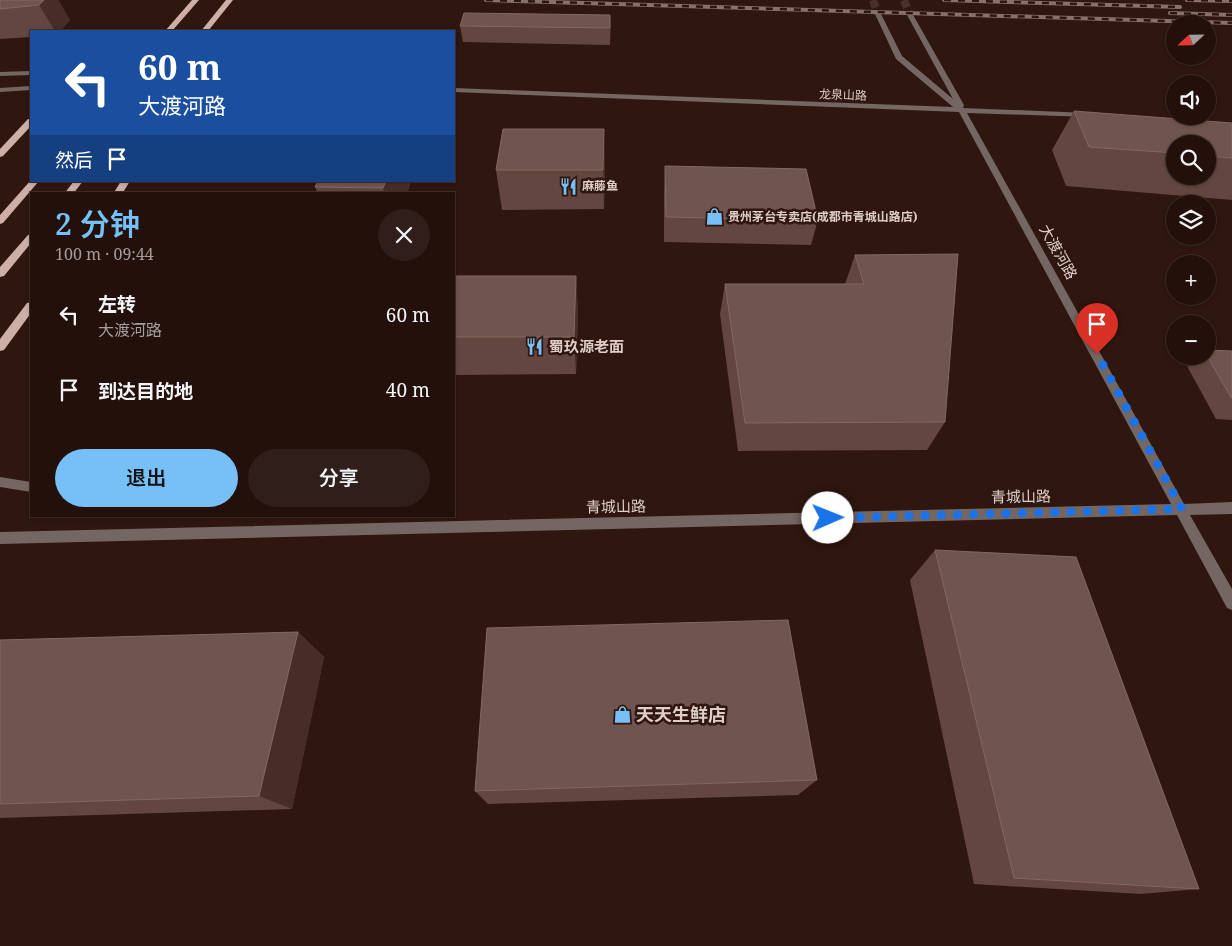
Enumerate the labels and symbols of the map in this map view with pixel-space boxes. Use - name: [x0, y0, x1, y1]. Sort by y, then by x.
- north arrow: [1166, 15, 1216, 65]
- street label: 龙泉山路: [819, 85, 867, 104]
- restaurant icon: 麻藤鱼: [558, 176, 578, 196]
- place label: 麻藤鱼: [582, 177, 618, 194]
- shop icon: 贵州茅台专卖店(成都市青城山路店): [704, 207, 724, 227]
- place label: 贵州茅台专卖店(成都市青城山路店): [728, 208, 918, 225]
- street label: 大渡河路: [1036, 220, 1082, 283]
- pin: [1076, 303, 1118, 354]
- place label: 蜀玖源老面: [549, 336, 624, 356]
- restaurant icon: 蜀玖源老面: [525, 337, 545, 357]
- street label: 青城山路: [991, 485, 1051, 507]
- position arrow: [801, 491, 853, 543]
- street label: 青城山路: [586, 495, 646, 517]
- place label: 天天生鲜店: [636, 702, 726, 726]
- shop icon: 天天生鲜店: [612, 705, 632, 725]

